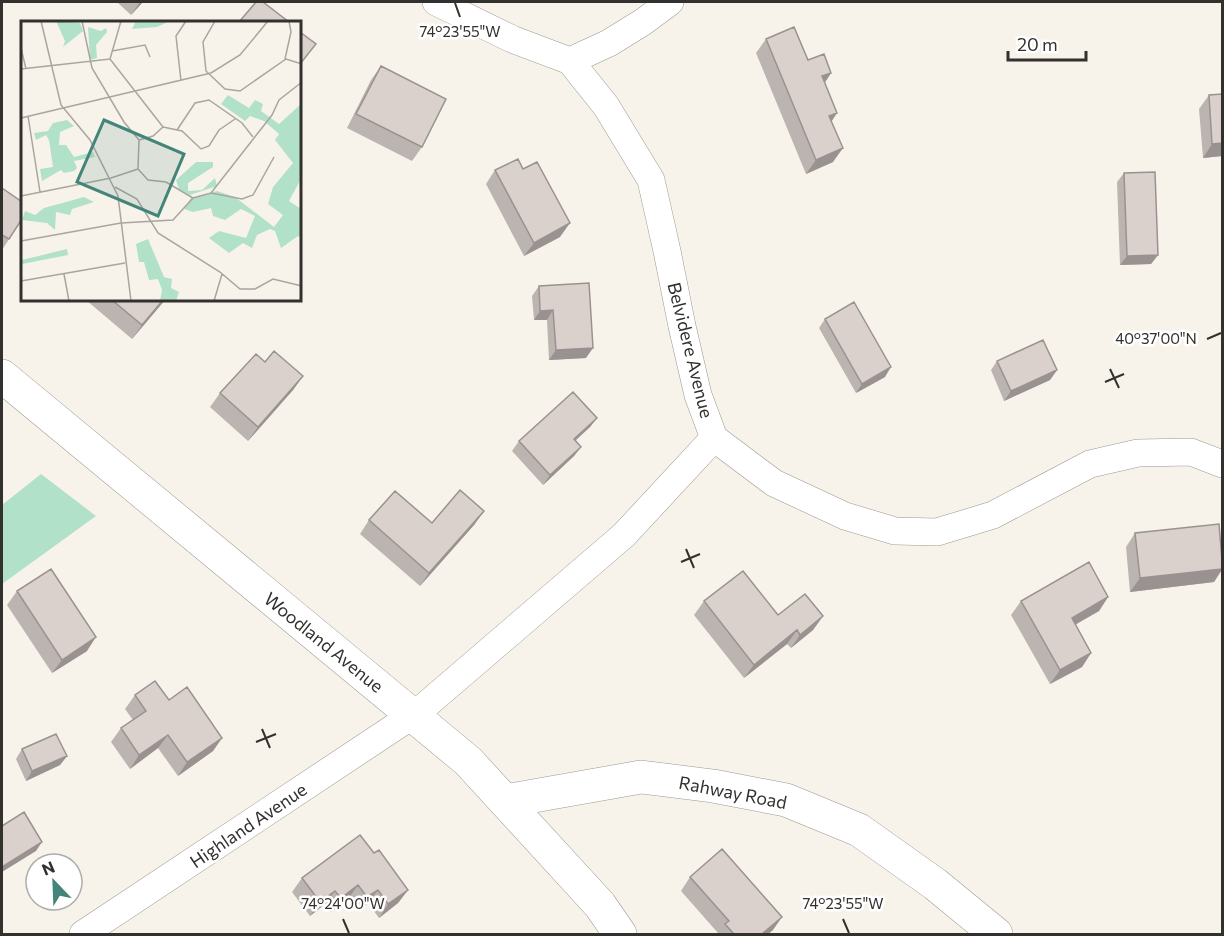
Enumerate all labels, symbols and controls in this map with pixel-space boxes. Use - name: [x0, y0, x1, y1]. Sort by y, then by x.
- inset map: [21, 21, 302, 302]
- text: 74°23'55"W: [419, 22, 501, 40]
- scale bar: [1008, 24, 1086, 62]
- text: 20 m: [1017, 33, 1058, 55]
- street label: Belvidere Avenue: [663, 280, 719, 420]
- text: 40°37'00"N: [1115, 329, 1197, 347]
- street label: Woodland Avenue: [260, 587, 388, 697]
- street label: Rahway Road: [677, 771, 789, 813]
- street label: Highland Avenue: [185, 778, 311, 872]
- north arrow: [24, 852, 84, 912]
- text: N: [39, 857, 57, 879]
- text: 74°24'00"W: [301, 894, 385, 912]
- text: 74°23'55"W: [802, 894, 884, 912]

